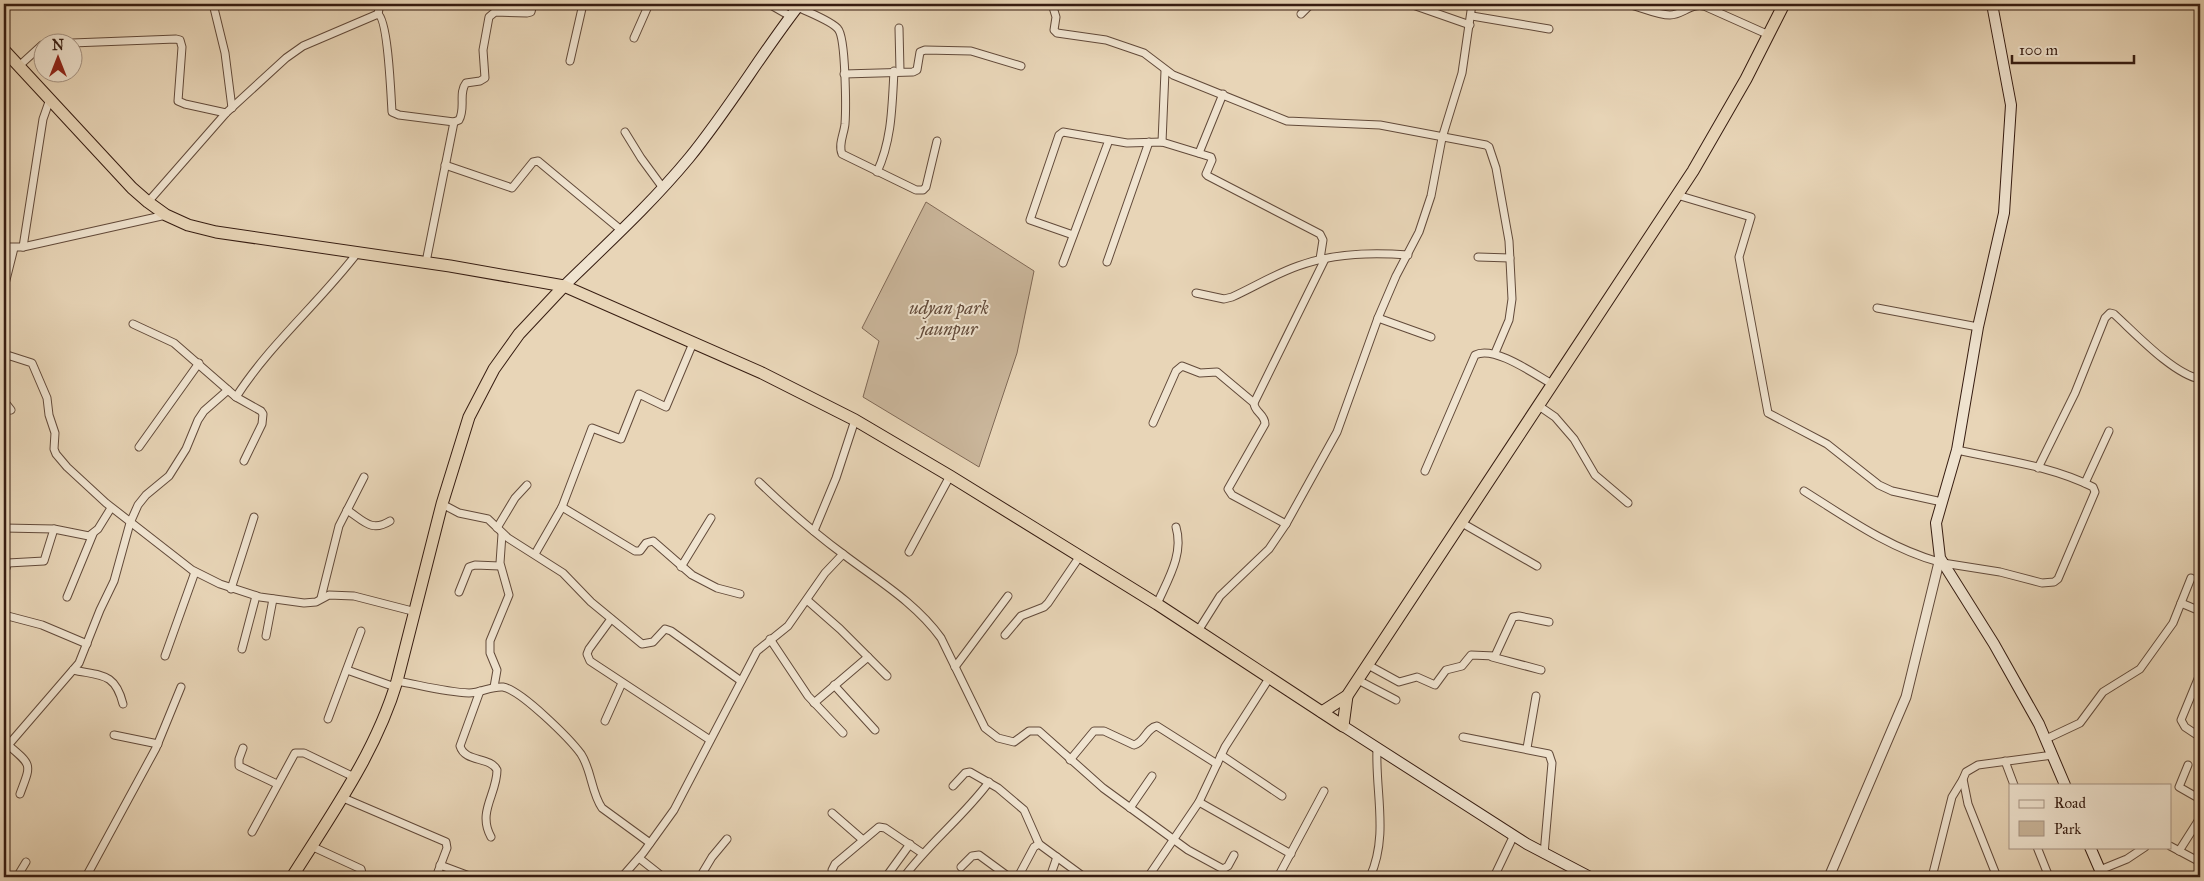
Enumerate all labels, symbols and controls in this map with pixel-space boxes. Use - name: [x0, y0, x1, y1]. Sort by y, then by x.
- north arrow: [32, 32, 82, 82]
- scale bar: [2012, 32, 2134, 64]
- text: N: [52, 37, 64, 54]
- text: 100 m: [2019, 41, 2059, 59]
- park label: udyan park jaunpur: [909, 297, 989, 341]
- legend: [2009, 784, 2172, 848]
- text: Road: [2054, 794, 2086, 812]
- text: Park: [2054, 820, 2081, 838]

